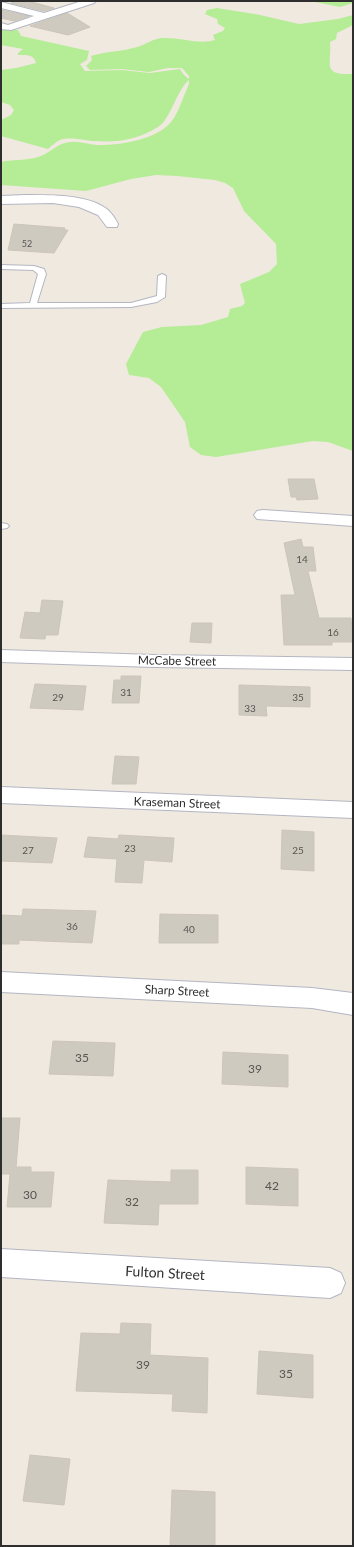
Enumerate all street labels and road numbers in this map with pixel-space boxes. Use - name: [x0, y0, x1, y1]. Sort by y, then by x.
- street label: McCabe Street: [138, 652, 217, 669]
- street label: Kraseman Street: [133, 793, 221, 812]
- street label: Sharp Street: [144, 981, 210, 1000]
- street label: Fulton Street: [125, 1262, 205, 1283]

